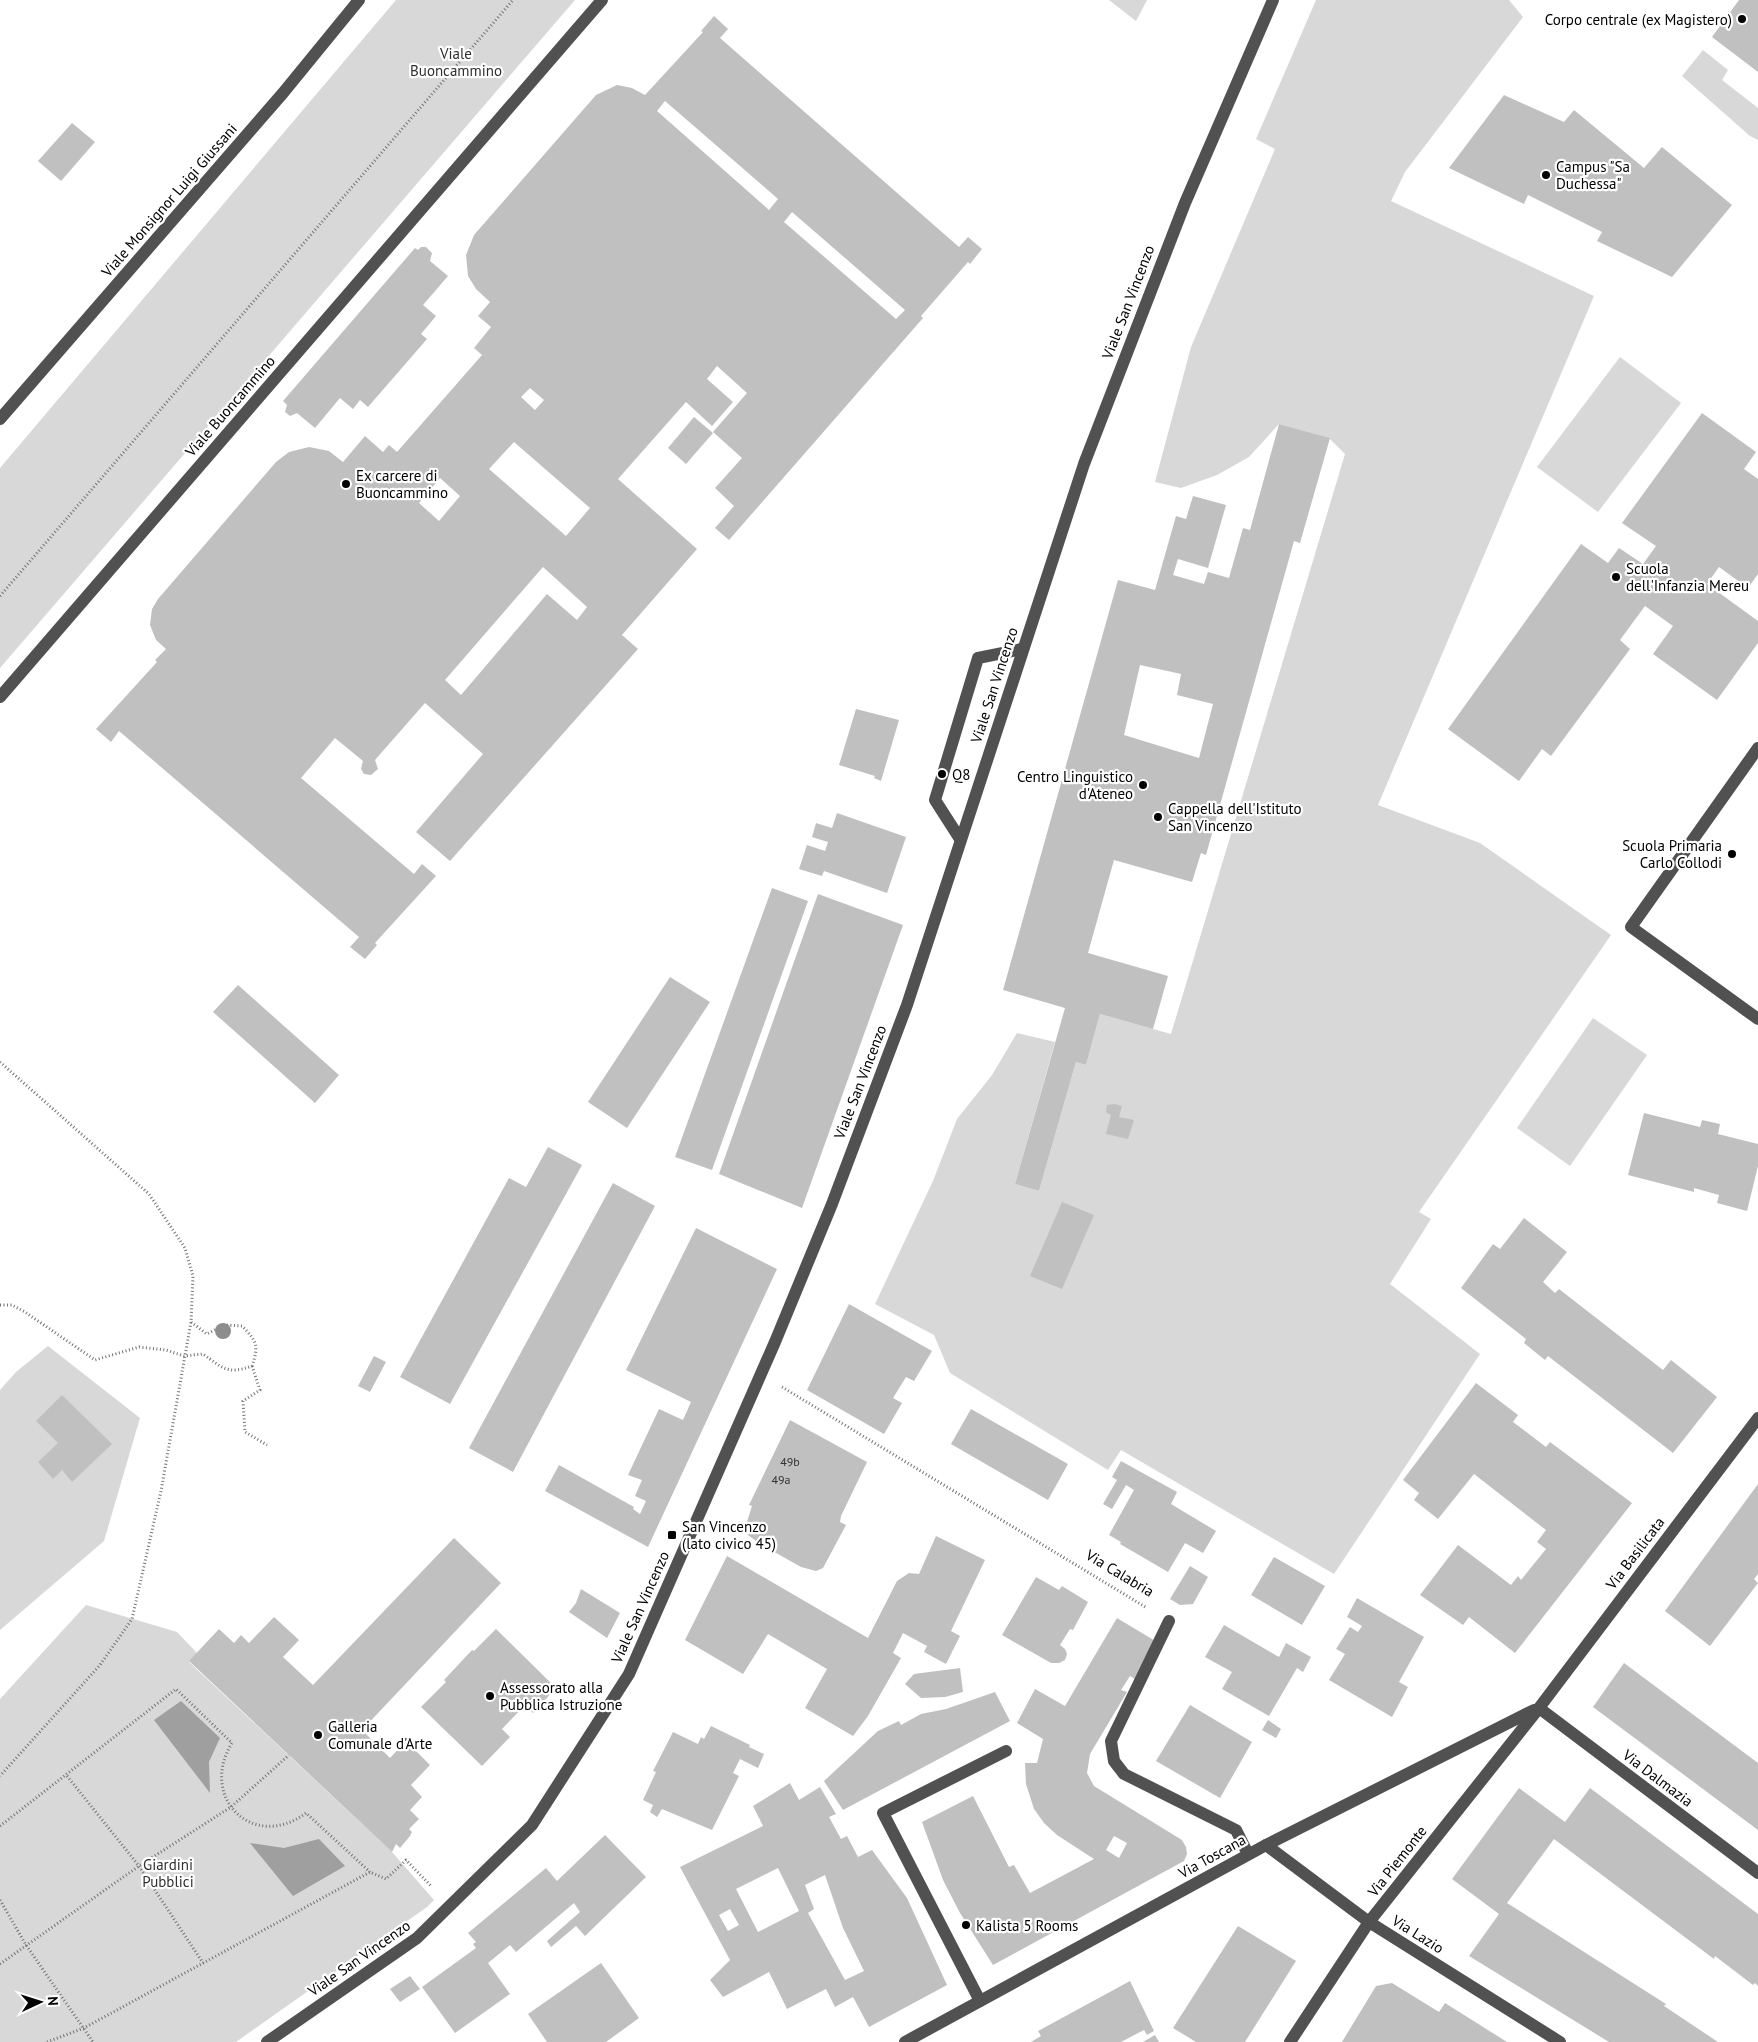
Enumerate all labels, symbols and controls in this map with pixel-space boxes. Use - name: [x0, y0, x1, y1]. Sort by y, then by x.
- place label: Corpo centrale (ex Magistero): [1545, 10, 1732, 29]
- marker: Corpo centrale (ex Magistero): [1736, 13, 1748, 25]
- park label: Viale Buoncammino: [410, 44, 502, 80]
- street label: Viale Monsignor Luigi Giussani: [97, 119, 241, 281]
- place label: Campus "Sa Duchessa": [1556, 157, 1630, 193]
- marker: Campus "Sa Duchessa": [1540, 169, 1552, 181]
- street label: Viale San Vincenzo: [1097, 242, 1158, 363]
- street label: Viale Buoncammino: [180, 352, 279, 461]
- place label: Ex carcere di Buoncammino: [356, 466, 448, 502]
- marker: Ex carcere di Buoncammino: [340, 478, 352, 490]
- place label: Scuola dell'Infanzia Mereu: [1626, 559, 1749, 595]
- marker: Scuola dell'Infanzia Mereu: [1610, 571, 1622, 583]
- street label: Viale San Vincenzo: [966, 625, 1022, 746]
- place label: Q8: [952, 765, 970, 784]
- place label: Centro Linguistico d'Ateneo: [1017, 767, 1133, 803]
- marker: Q8: [936, 768, 948, 780]
- marker: Centro Linguistico d'Ateneo: [1137, 779, 1149, 791]
- place label: Cappella dell'Istituto San Vincenzo: [1168, 799, 1301, 835]
- marker: Cappella dell'Istituto San Vincenzo: [1152, 811, 1164, 823]
- place label: Scuola Primaria Carlo Collodi: [1622, 836, 1722, 872]
- marker: Scuola Primaria Carlo Collodi: [1726, 848, 1738, 860]
- street label: Viale San Vincenzo: [829, 1022, 890, 1143]
- house number: 49b: [780, 1454, 800, 1469]
- house number: 49a: [771, 1472, 791, 1487]
- street label: Via Basilicata: [1601, 1513, 1668, 1594]
- place label: San Vincenzo (lato civico 45): [682, 1517, 776, 1553]
- marker: San Vincenzo (lato civico 45): [666, 1529, 678, 1541]
- street label: Via Calabria: [1082, 1545, 1158, 1601]
- street label: Viale San Vincenzo: [606, 1548, 673, 1667]
- place label: Assessorato alla Pubblica Istruzione: [500, 1678, 622, 1714]
- marker: Assessorato alla Pubblica Istruzione: [484, 1690, 496, 1702]
- place label: Galleria Comunale d'Arte: [328, 1717, 432, 1753]
- marker: Galleria Comunale d'Arte: [312, 1729, 324, 1741]
- street label: Via Dalmazia: [1618, 1745, 1697, 1811]
- street label: Via Piemonte: [1363, 1822, 1431, 1901]
- street label: Via Toscana: [1174, 1830, 1249, 1883]
- park label: Giardini Pubblici: [142, 1855, 194, 1891]
- street label: Via Lazio: [1388, 1910, 1447, 1957]
- street label: Viale San Vincenzo: [303, 1916, 414, 2001]
- place label: Kalista 5 Rooms: [976, 1916, 1078, 1935]
- marker: Kalista 5 Rooms: [960, 1919, 972, 1931]
- north arrow: [15, 1977, 65, 2027]
- text: N: [44, 1996, 62, 2006]

